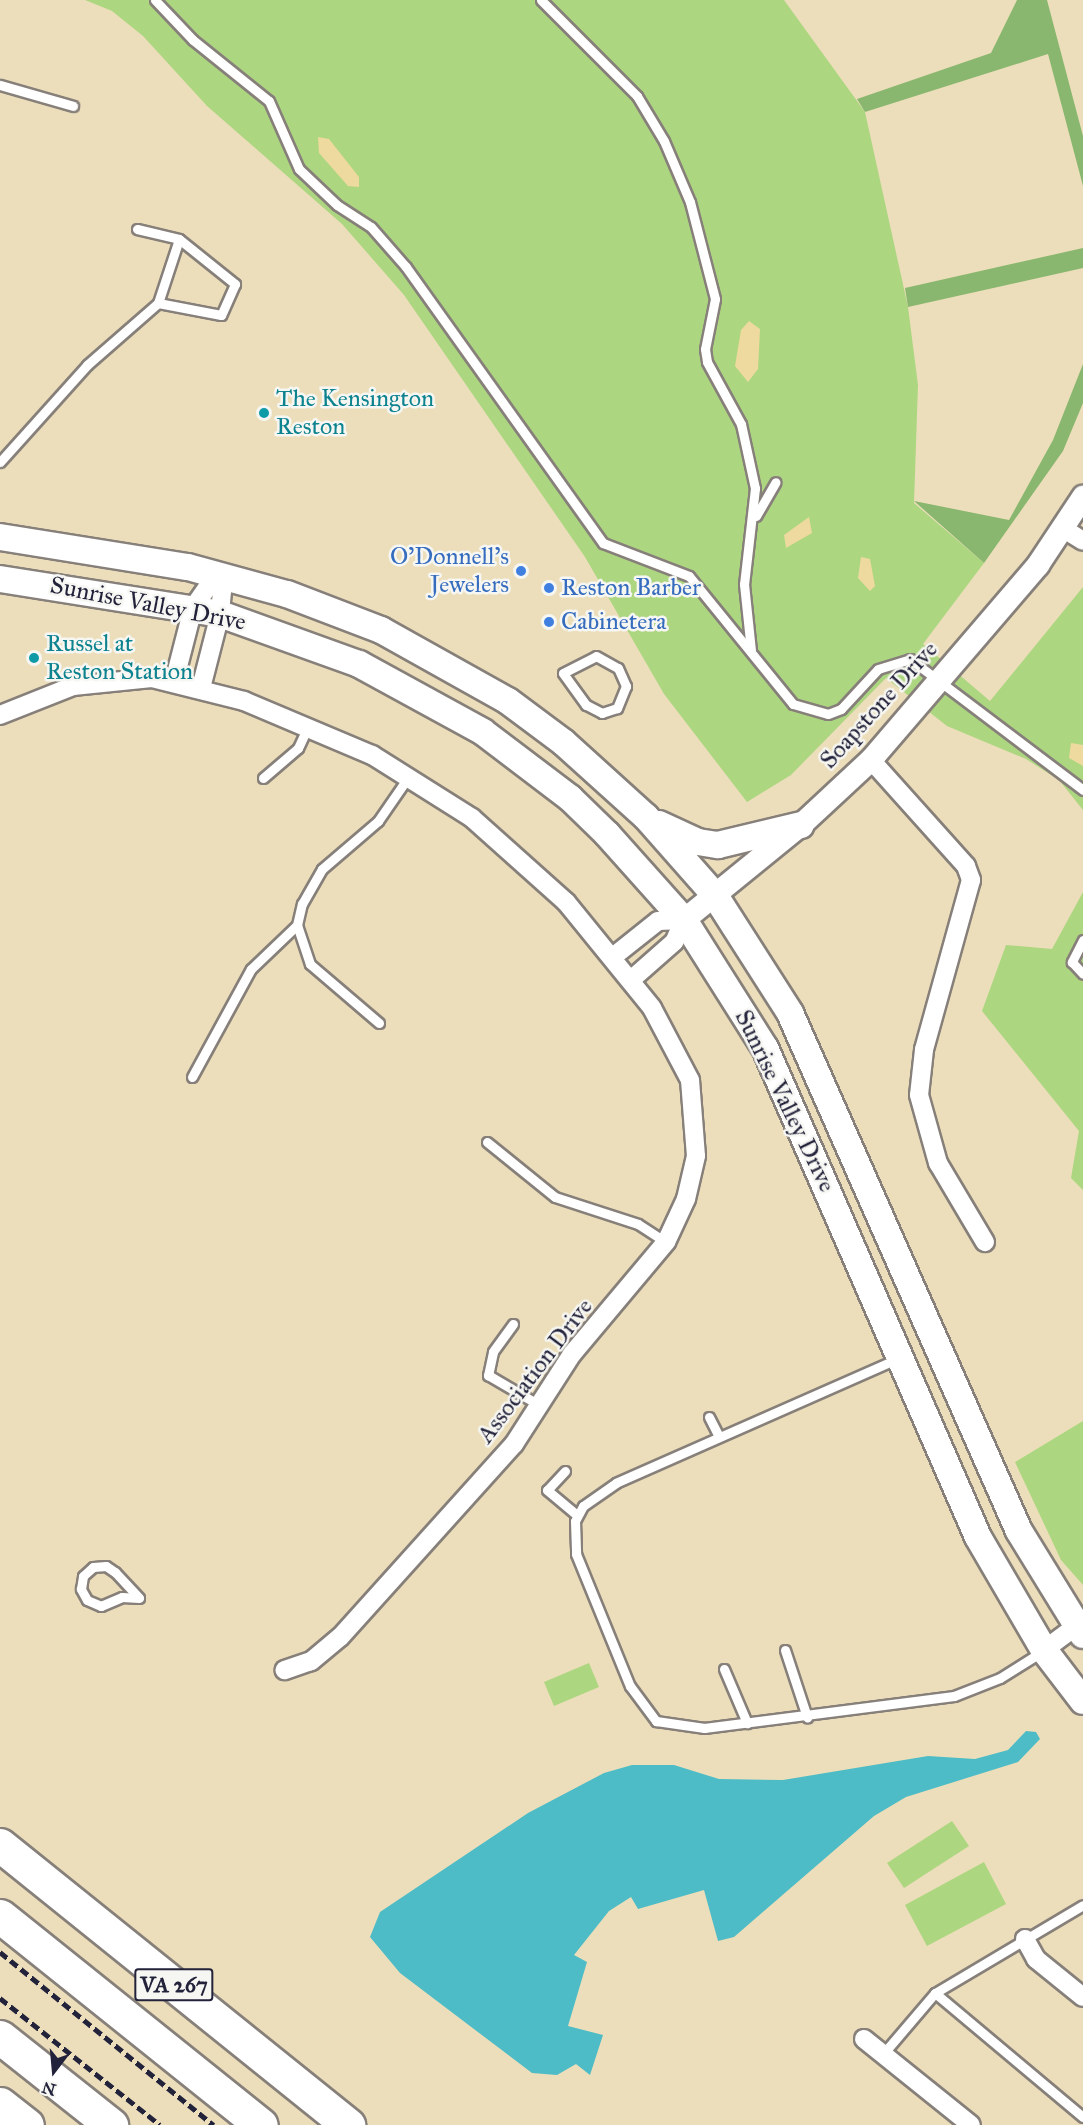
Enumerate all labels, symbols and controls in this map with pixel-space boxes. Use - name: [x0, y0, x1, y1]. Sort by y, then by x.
- place label: The Kensington Reston: [276, 385, 434, 441]
- marker: The Kensington Reston: [257, 406, 271, 420]
- place label: O'Donnell's Jewelers: [390, 543, 509, 599]
- marker: O'Donnell's Jewelers: [514, 564, 528, 578]
- street label: Sunrise Valley Drive: [48, 571, 248, 637]
- place label: Reston Barber: [561, 574, 701, 602]
- marker: Reston Barber: [542, 581, 556, 595]
- place label: Cabinetera: [561, 608, 666, 636]
- marker: Cabinetera: [542, 615, 556, 629]
- place label: Russel at Reston Station: [46, 630, 193, 686]
- street label: Soapstone Drive: [814, 635, 944, 775]
- marker: Russel at Reston Station: [27, 651, 41, 665]
- street label: Sunrise Valley Drive: [728, 1005, 842, 1197]
- street label: Association Drive: [471, 1293, 599, 1449]
- road number: VA 267: [134, 1966, 214, 2004]
- north arrow: [24, 2041, 84, 2101]
- text: N: [40, 2078, 58, 2100]

